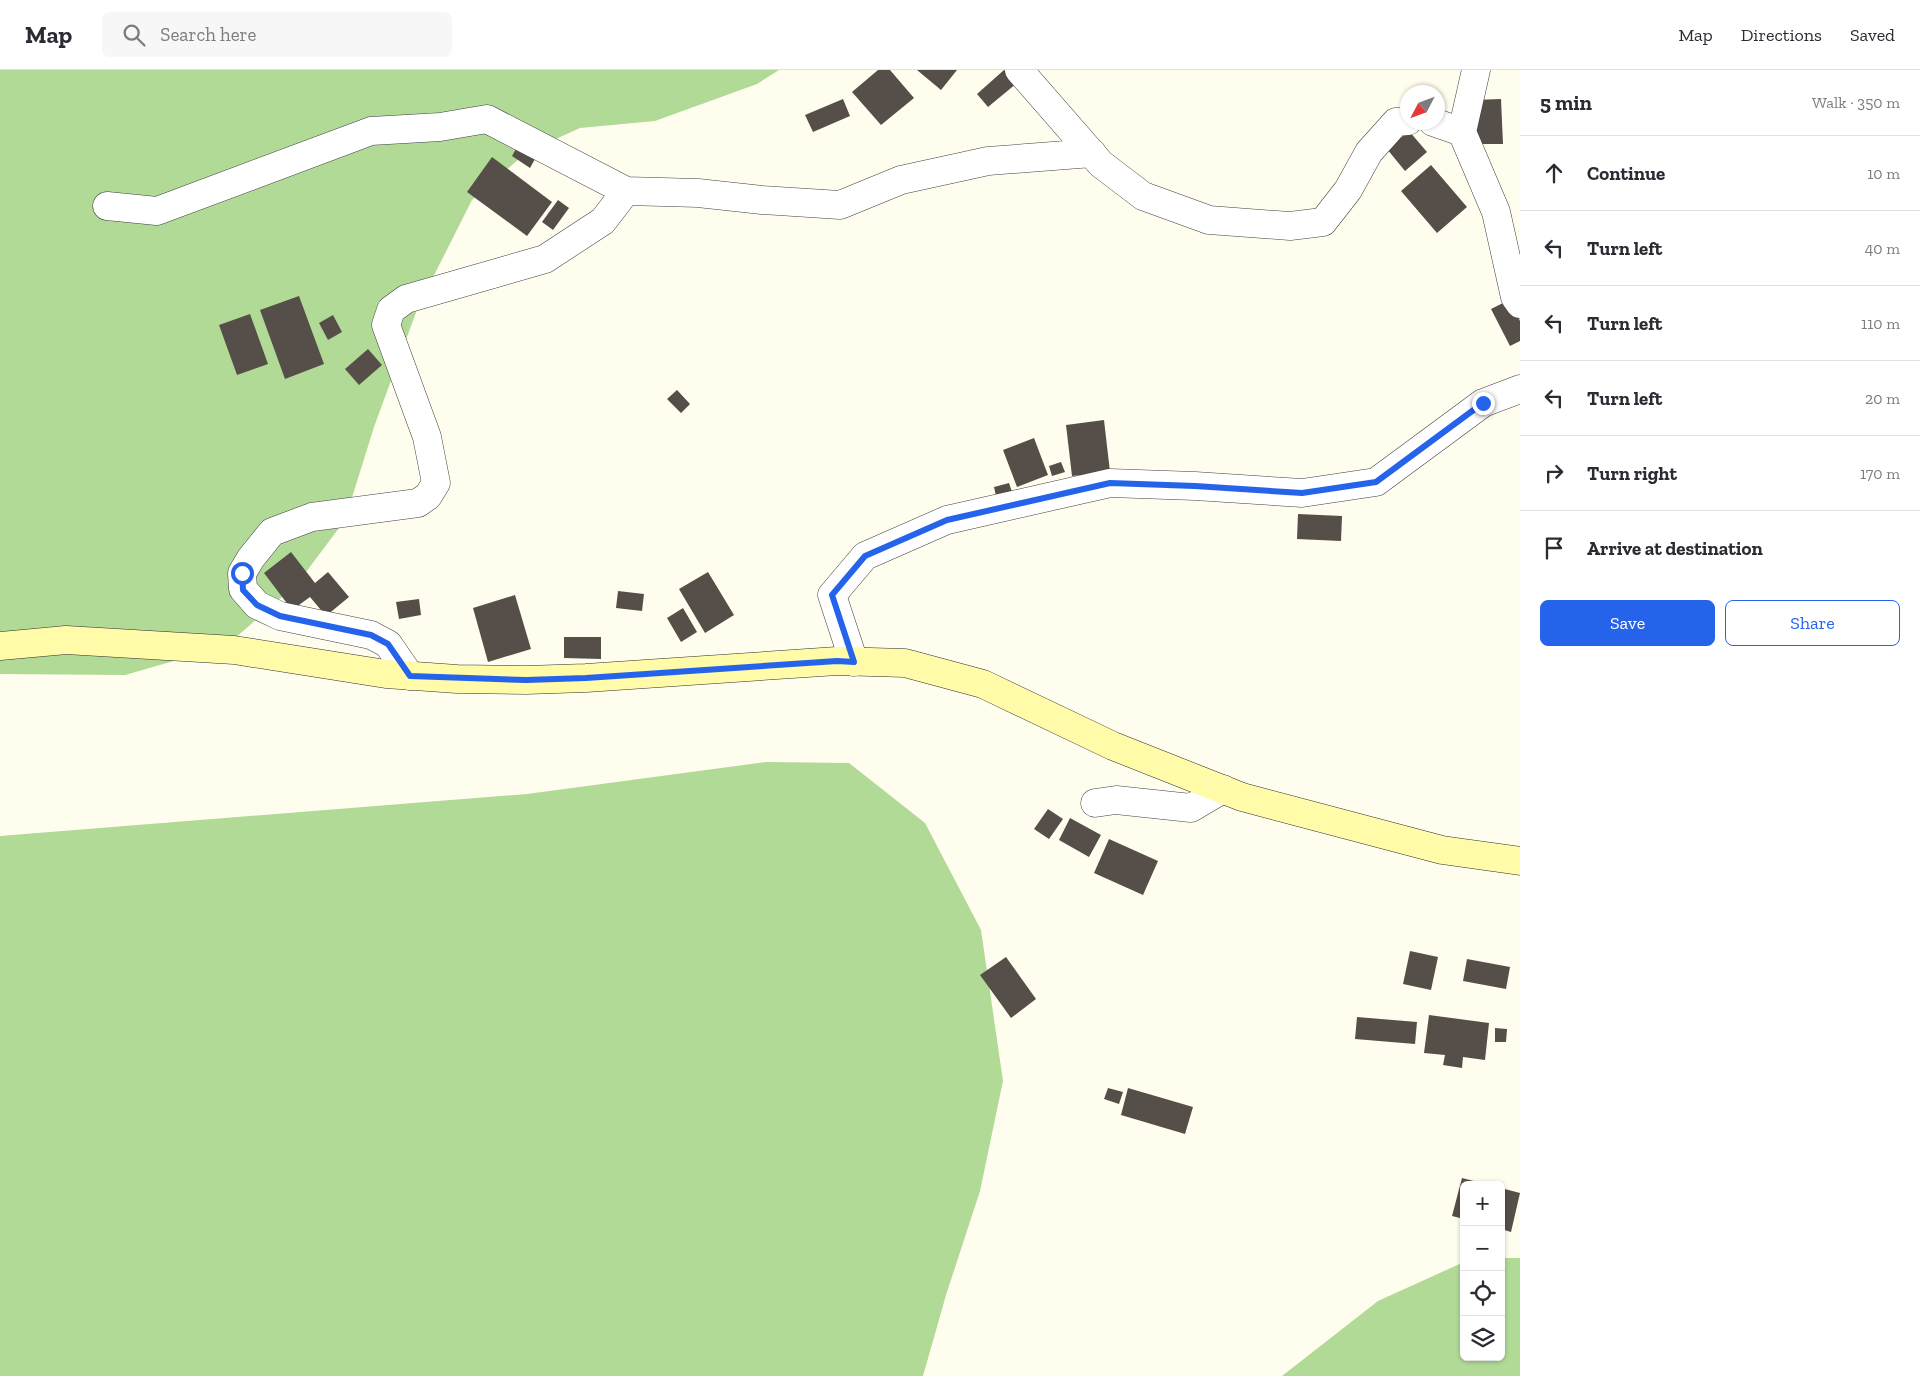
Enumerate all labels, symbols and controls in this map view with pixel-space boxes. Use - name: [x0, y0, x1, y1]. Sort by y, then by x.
- search box: [102, 12, 452, 57]
- text: Map: [25, 20, 72, 49]
- icon: search: [120, 21, 148, 49]
- text: Search here: [160, 23, 257, 46]
- text: Map: [1678, 24, 1713, 46]
- text: Directions: [1741, 24, 1822, 46]
- text: Saved: [1850, 24, 1895, 46]
- north arrow: [1400, 85, 1445, 130]
- text: 5 min: [1540, 90, 1592, 115]
- text: Walk · 350 m: [1812, 93, 1900, 112]
- icon: ahead: [1540, 159, 1568, 187]
- text: Continue: [1587, 162, 1665, 185]
- text: 10 m: [1867, 164, 1900, 183]
- icon: left: [1540, 234, 1568, 262]
- text: Turn left: [1587, 237, 1662, 260]
- text: 40 m: [1865, 239, 1900, 258]
- icon: left: [1540, 309, 1568, 337]
- text: Turn left: [1587, 312, 1662, 335]
- text: 110 m: [1861, 314, 1900, 333]
- icon: left: [1540, 384, 1568, 412]
- text: Turn left: [1587, 387, 1662, 410]
- text: 20 m: [1865, 389, 1900, 408]
- route end: [1472, 392, 1495, 415]
- icon: right: [1540, 459, 1568, 487]
- text: Turn right: [1587, 462, 1677, 485]
- text: 170 m: [1860, 464, 1900, 483]
- icon: arrive: [1540, 534, 1568, 562]
- text: Arrive at destination: [1587, 537, 1763, 560]
- route start: [231, 562, 254, 585]
- button: Save: [1540, 600, 1715, 646]
- button: Share: [1725, 600, 1900, 646]
- map controls: [1460, 1181, 1505, 1361]
- button: +: [1460, 1181, 1505, 1226]
- button: −: [1460, 1226, 1505, 1271]
- button: locate: [1460, 1271, 1505, 1316]
- button: layers: [1460, 1316, 1505, 1361]

